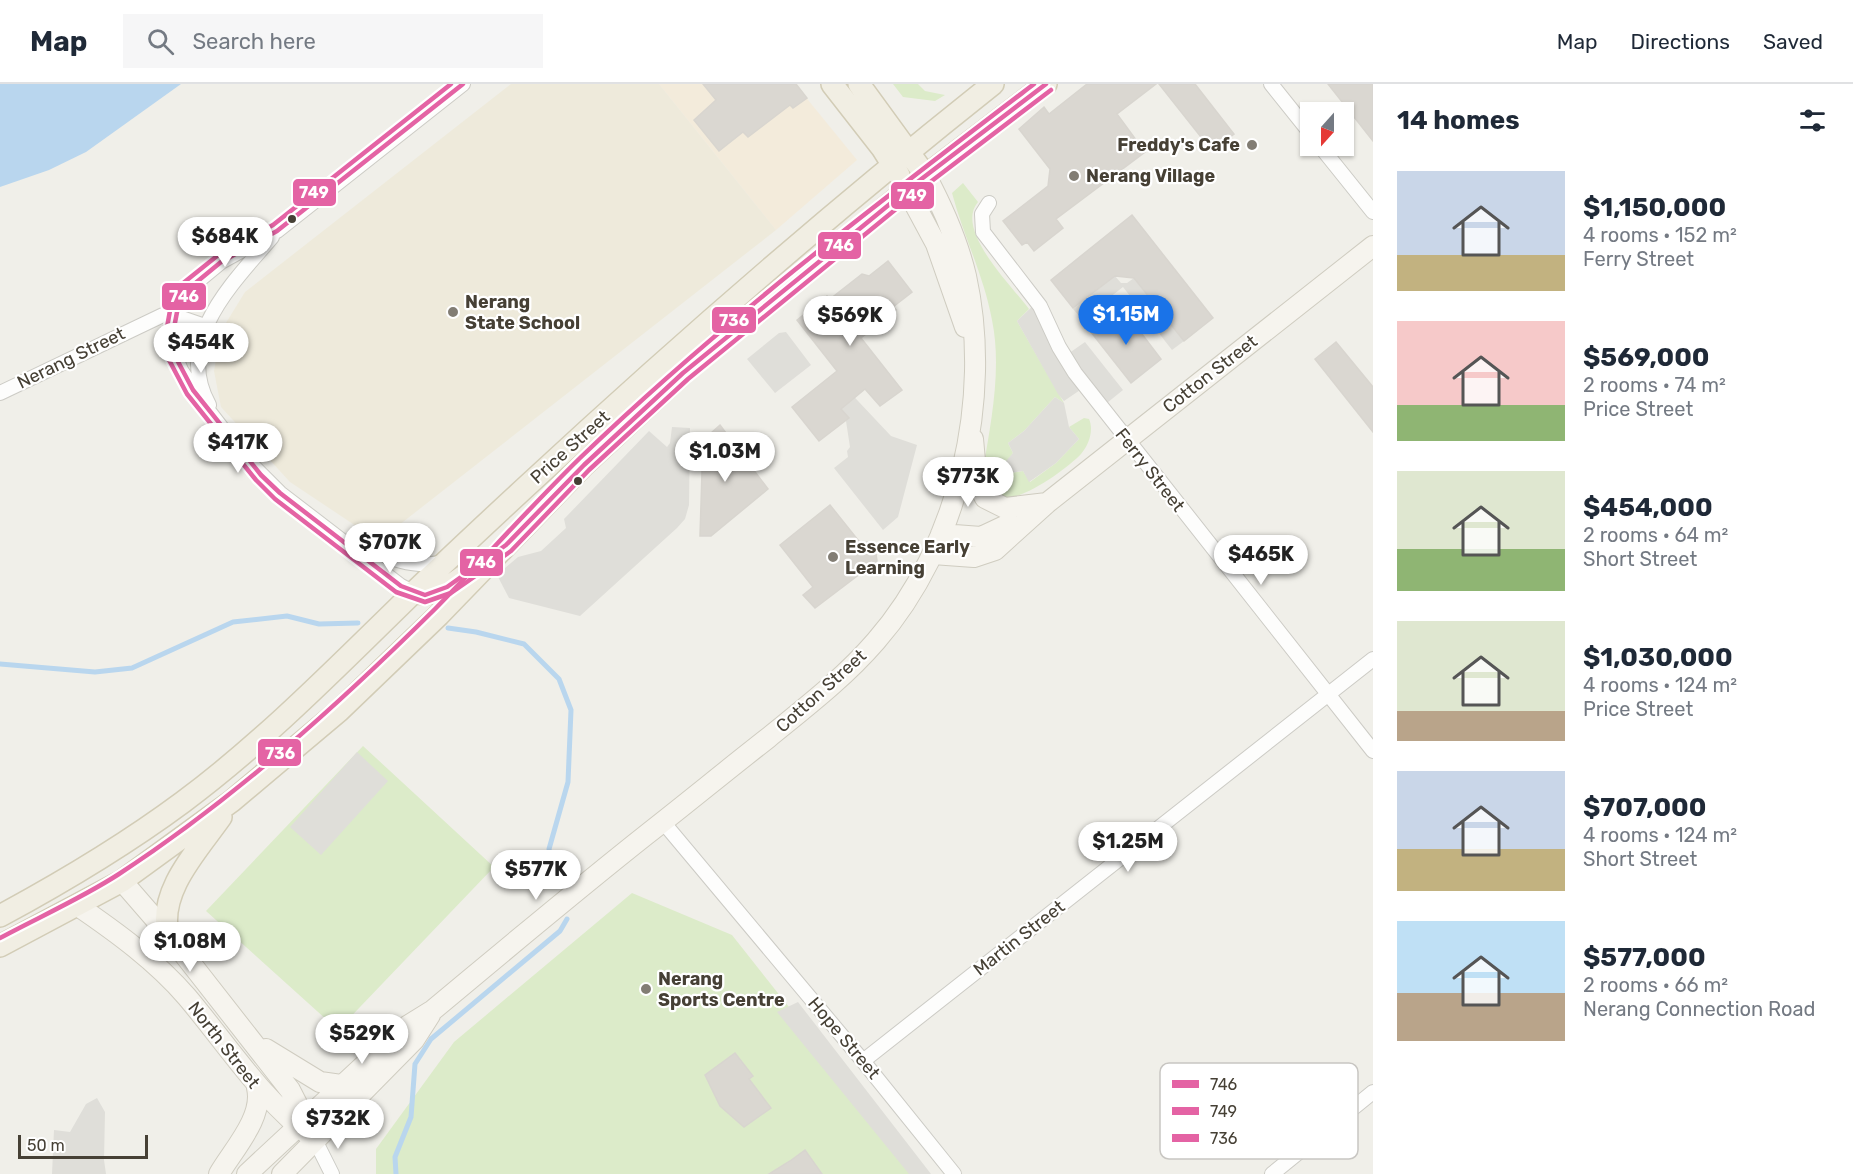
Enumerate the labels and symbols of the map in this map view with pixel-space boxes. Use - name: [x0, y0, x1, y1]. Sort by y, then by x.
- north arrow: [1300, 102, 1354, 156]
- place label: Freddy's Cafe: [1117, 134, 1240, 156]
- marker: Freddy's Cafe: [1245, 138, 1259, 152]
- place label: Nerang Village: [1086, 165, 1215, 187]
- marker: Nerang Village: [1067, 169, 1081, 183]
- line badge: 749: [292, 178, 337, 207]
- line badge: 749: [890, 181, 935, 210]
- text: 749: [299, 183, 329, 202]
- text: 749: [897, 186, 927, 205]
- unlabelled marker: [286, 213, 298, 225]
- pin: $684K: [183, 217, 267, 268]
- line badge: 746: [817, 231, 862, 260]
- text: 746: [824, 236, 854, 255]
- line badge: 746: [161, 282, 207, 311]
- text: 746: [169, 287, 199, 306]
- place label: Nerang State School: [465, 291, 580, 334]
- pin: $1.15M: [1077, 295, 1175, 346]
- pin: $569K: [808, 296, 892, 347]
- marker: Nerang State School: [446, 305, 460, 319]
- line badge: 736: [711, 306, 757, 334]
- text: 736: [719, 311, 749, 330]
- street label: Nerang Street: [13, 322, 129, 394]
- pin: $454K: [159, 323, 243, 374]
- street label: Cotton Street: [1158, 330, 1262, 418]
- street label: Price Street: [526, 406, 614, 488]
- pin: $417K: [196, 423, 280, 474]
- street label: Ferry Street: [1111, 424, 1189, 516]
- pin: $1.03M: [676, 432, 774, 483]
- pin: $773K: [926, 457, 1010, 508]
- unlabelled marker: [572, 475, 584, 487]
- pin: $707K: [348, 523, 432, 574]
- pin: $465K: [1219, 535, 1303, 586]
- place label: Essence Early Learning: [845, 536, 970, 579]
- line badge: 746: [459, 548, 504, 577]
- marker: Essence Early Learning: [826, 550, 840, 564]
- text: 746: [466, 553, 496, 572]
- street label: Cotton Street: [771, 645, 871, 737]
- line badge: 736: [257, 738, 302, 767]
- text: 736: [265, 744, 295, 763]
- pin: $1.25M: [1079, 822, 1177, 873]
- pin: $577K: [494, 850, 578, 901]
- street label: Martin Street: [969, 896, 1069, 980]
- pin: $1.08M: [141, 922, 239, 973]
- place label: Nerang Sports Centre: [658, 968, 785, 1011]
- marker: Nerang Sports Centre: [639, 982, 653, 996]
- street label: Hope Street: [803, 992, 885, 1084]
- street label: North Street: [183, 997, 265, 1093]
- pin: $529K: [320, 1014, 404, 1065]
- legend: [1160, 1063, 1358, 1159]
- text: 746: [1210, 1075, 1238, 1094]
- pin: $732K: [296, 1099, 380, 1150]
- text: 749: [1210, 1102, 1237, 1121]
- text: 736: [1210, 1129, 1238, 1148]
- scale bar: [18, 1132, 148, 1160]

